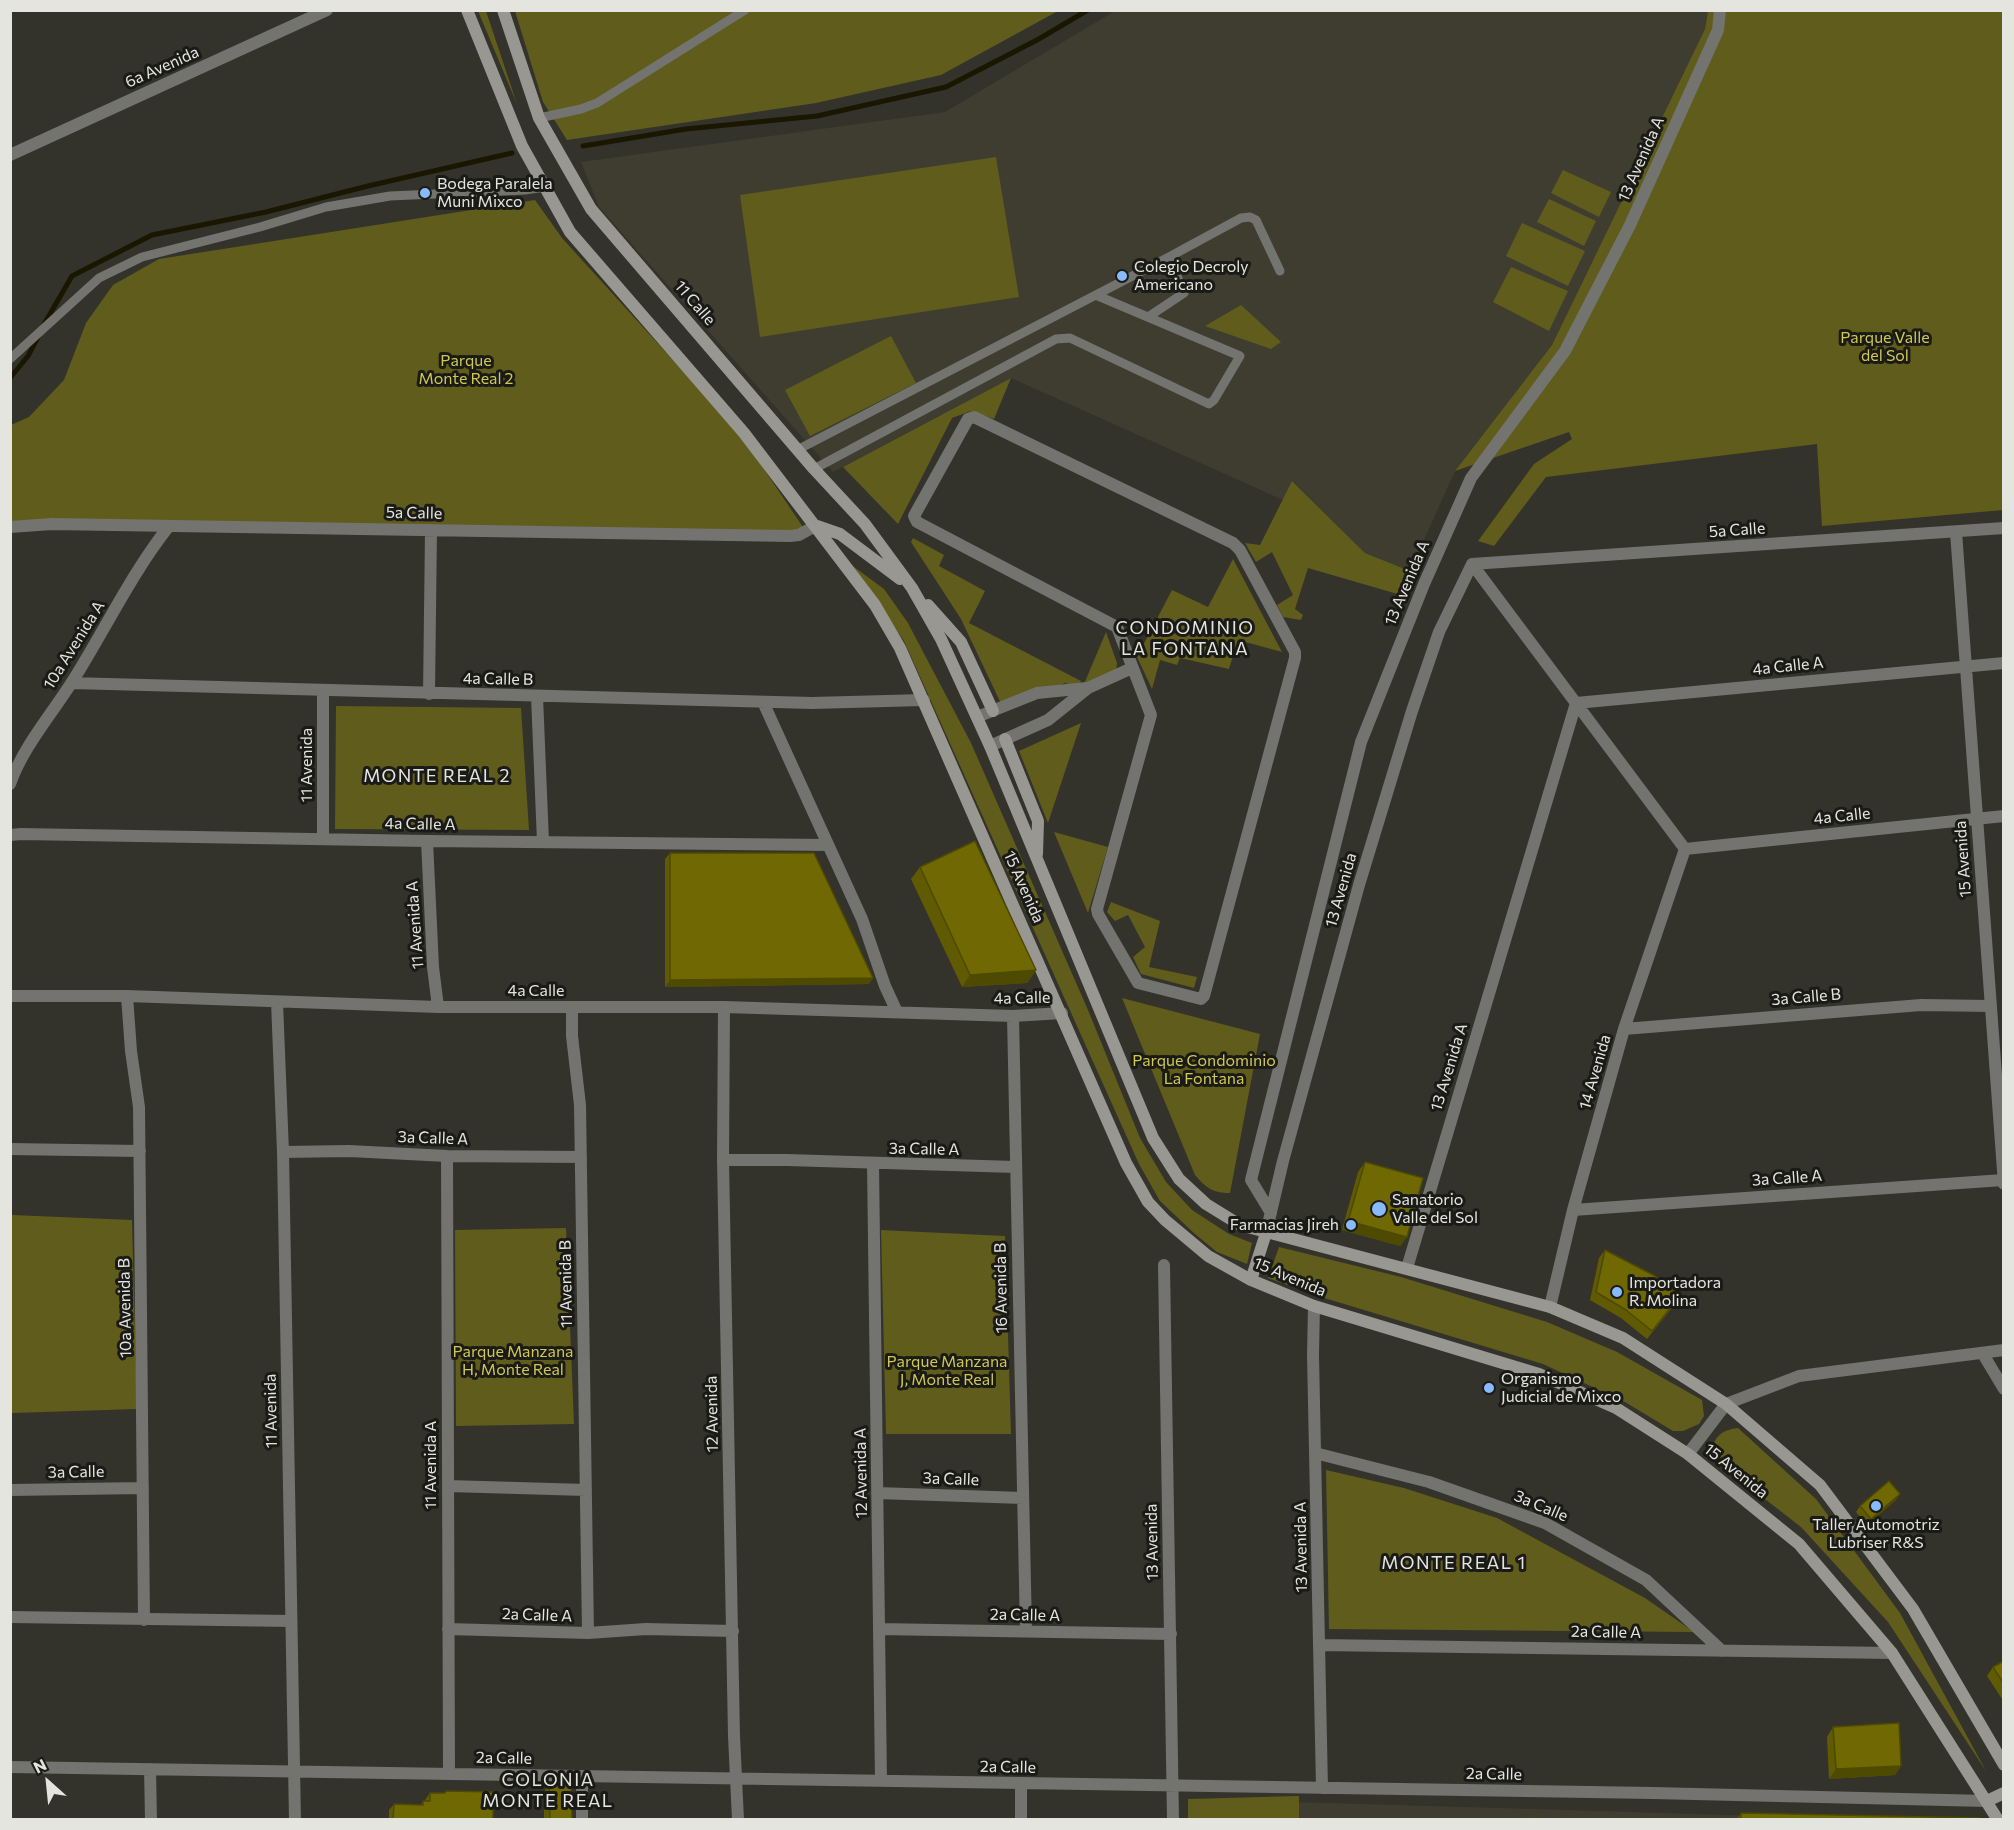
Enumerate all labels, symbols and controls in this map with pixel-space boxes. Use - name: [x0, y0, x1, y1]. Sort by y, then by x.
- street label: 6a Avenida: [122, 42, 202, 92]
- street label: 13 Avenida A: [1614, 114, 1668, 204]
- place label: Bodega Paralela Muni Mixco: [437, 174, 552, 212]
- marker: Bodega Paralela Muni Mixco: [418, 186, 432, 200]
- place label: Colegio Decroly Americano: [1134, 257, 1249, 295]
- marker: Colegio Decroly Americano: [1115, 269, 1129, 283]
- street label: 11 Calle: [670, 277, 720, 329]
- park label: Parque Valle del Sol: [1840, 328, 1930, 366]
- park label: Parque Monte Real 2: [419, 351, 513, 389]
- street label: 5a Calle: [386, 503, 442, 523]
- street label: 5a Calle: [1708, 518, 1766, 542]
- street label: 13 Avenida A: [1380, 537, 1434, 629]
- street label: 10a Avenida A: [39, 597, 109, 693]
- district label: CONDOMINIO LA FONTANA: [1116, 617, 1254, 660]
- street label: 4a Calle A: [1752, 653, 1824, 679]
- street label: 4a Calle B: [463, 669, 533, 689]
- street label: 11 Avenida: [297, 728, 317, 802]
- district label: MONTE REAL 2: [363, 765, 511, 787]
- street label: 4a Calle: [1813, 803, 1871, 829]
- street label: 4a Calle A: [384, 814, 456, 834]
- street label: 15 Avenida: [1951, 820, 1975, 898]
- street label: 15 Avenida: [1000, 848, 1048, 926]
- street label: 13 Avenida: [1321, 850, 1361, 930]
- street label: 11 Avenida A: [402, 880, 428, 970]
- street label: 4a Calle: [508, 981, 564, 1001]
- street label: 3a Calle B: [1770, 984, 1842, 1010]
- street label: 4a Calle: [993, 988, 1051, 1008]
- street label: 13 Avenida A: [1427, 1021, 1471, 1113]
- street label: 14 Avenida: [1575, 1032, 1615, 1112]
- park label: Parque Condominio La Fontana: [1132, 1051, 1276, 1089]
- street label: 3a Calle A: [397, 1127, 469, 1149]
- street label: 3a Calle A: [889, 1139, 959, 1159]
- street label: 3a Calle A: [1751, 1166, 1823, 1190]
- place label: Sanatorio Valle del Sol: [1392, 1190, 1478, 1228]
- marker: Sanatorio Valle del Sol: [1370, 1200, 1388, 1218]
- place label: Farmacias Jireh: [1230, 1215, 1339, 1235]
- marker: Farmacias Jireh: [1344, 1218, 1358, 1232]
- street label: 11 Avenida B: [556, 1240, 576, 1328]
- street label: 16 Avenida B: [991, 1242, 1011, 1334]
- street label: 15 Avenida: [1251, 1253, 1329, 1301]
- street label: 10a Avenida B: [115, 1258, 135, 1358]
- place label: Importadora R. Molina: [1629, 1273, 1721, 1311]
- marker: Importadora R. Molina: [1610, 1285, 1624, 1299]
- park label: Parque Manzana H, Monte Real: [453, 1342, 573, 1380]
- park label: Parque Manzana J, Monte Real: [887, 1352, 1007, 1390]
- place label: Organismo Judicial de Mixco: [1501, 1369, 1621, 1407]
- street label: 11 Avenida: [261, 1374, 281, 1448]
- street label: 12 Avenida: [702, 1376, 722, 1452]
- marker: Organismo Judicial de Mixco: [1482, 1381, 1496, 1395]
- street label: 11 Avenida A: [421, 1421, 441, 1509]
- street label: 12 Avenida A: [851, 1428, 871, 1518]
- street label: 15 Avenida: [1700, 1439, 1772, 1503]
- street label: 3a Calle: [48, 1462, 104, 1482]
- street label: 3a Calle: [922, 1468, 980, 1490]
- street label: 3a Calle: [1511, 1486, 1571, 1526]
- marker: Taller Automotriz Lubriser R&S: [1869, 1499, 1883, 1513]
- street label: 13 Avenida A: [1291, 1501, 1311, 1593]
- street label: 13 Avenida: [1142, 1503, 1162, 1581]
- place label: Taller Automotriz Lubriser R&S: [1812, 1515, 1940, 1553]
- district label: MONTE REAL 1: [1381, 1552, 1527, 1574]
- street label: 2a Calle A: [502, 1604, 572, 1626]
- street label: 2a Calle A: [990, 1605, 1060, 1625]
- street label: 2a Calle A: [1571, 1622, 1641, 1642]
- street label: 2a Calle: [476, 1748, 532, 1768]
- north arrow: [18, 1752, 78, 1812]
- text: N: [30, 1754, 49, 1777]
- street label: 2a Calle: [980, 1757, 1036, 1777]
- street label: 2a Calle: [1466, 1764, 1522, 1784]
- district label: COLONIA MONTE REAL: [482, 1769, 614, 1812]

